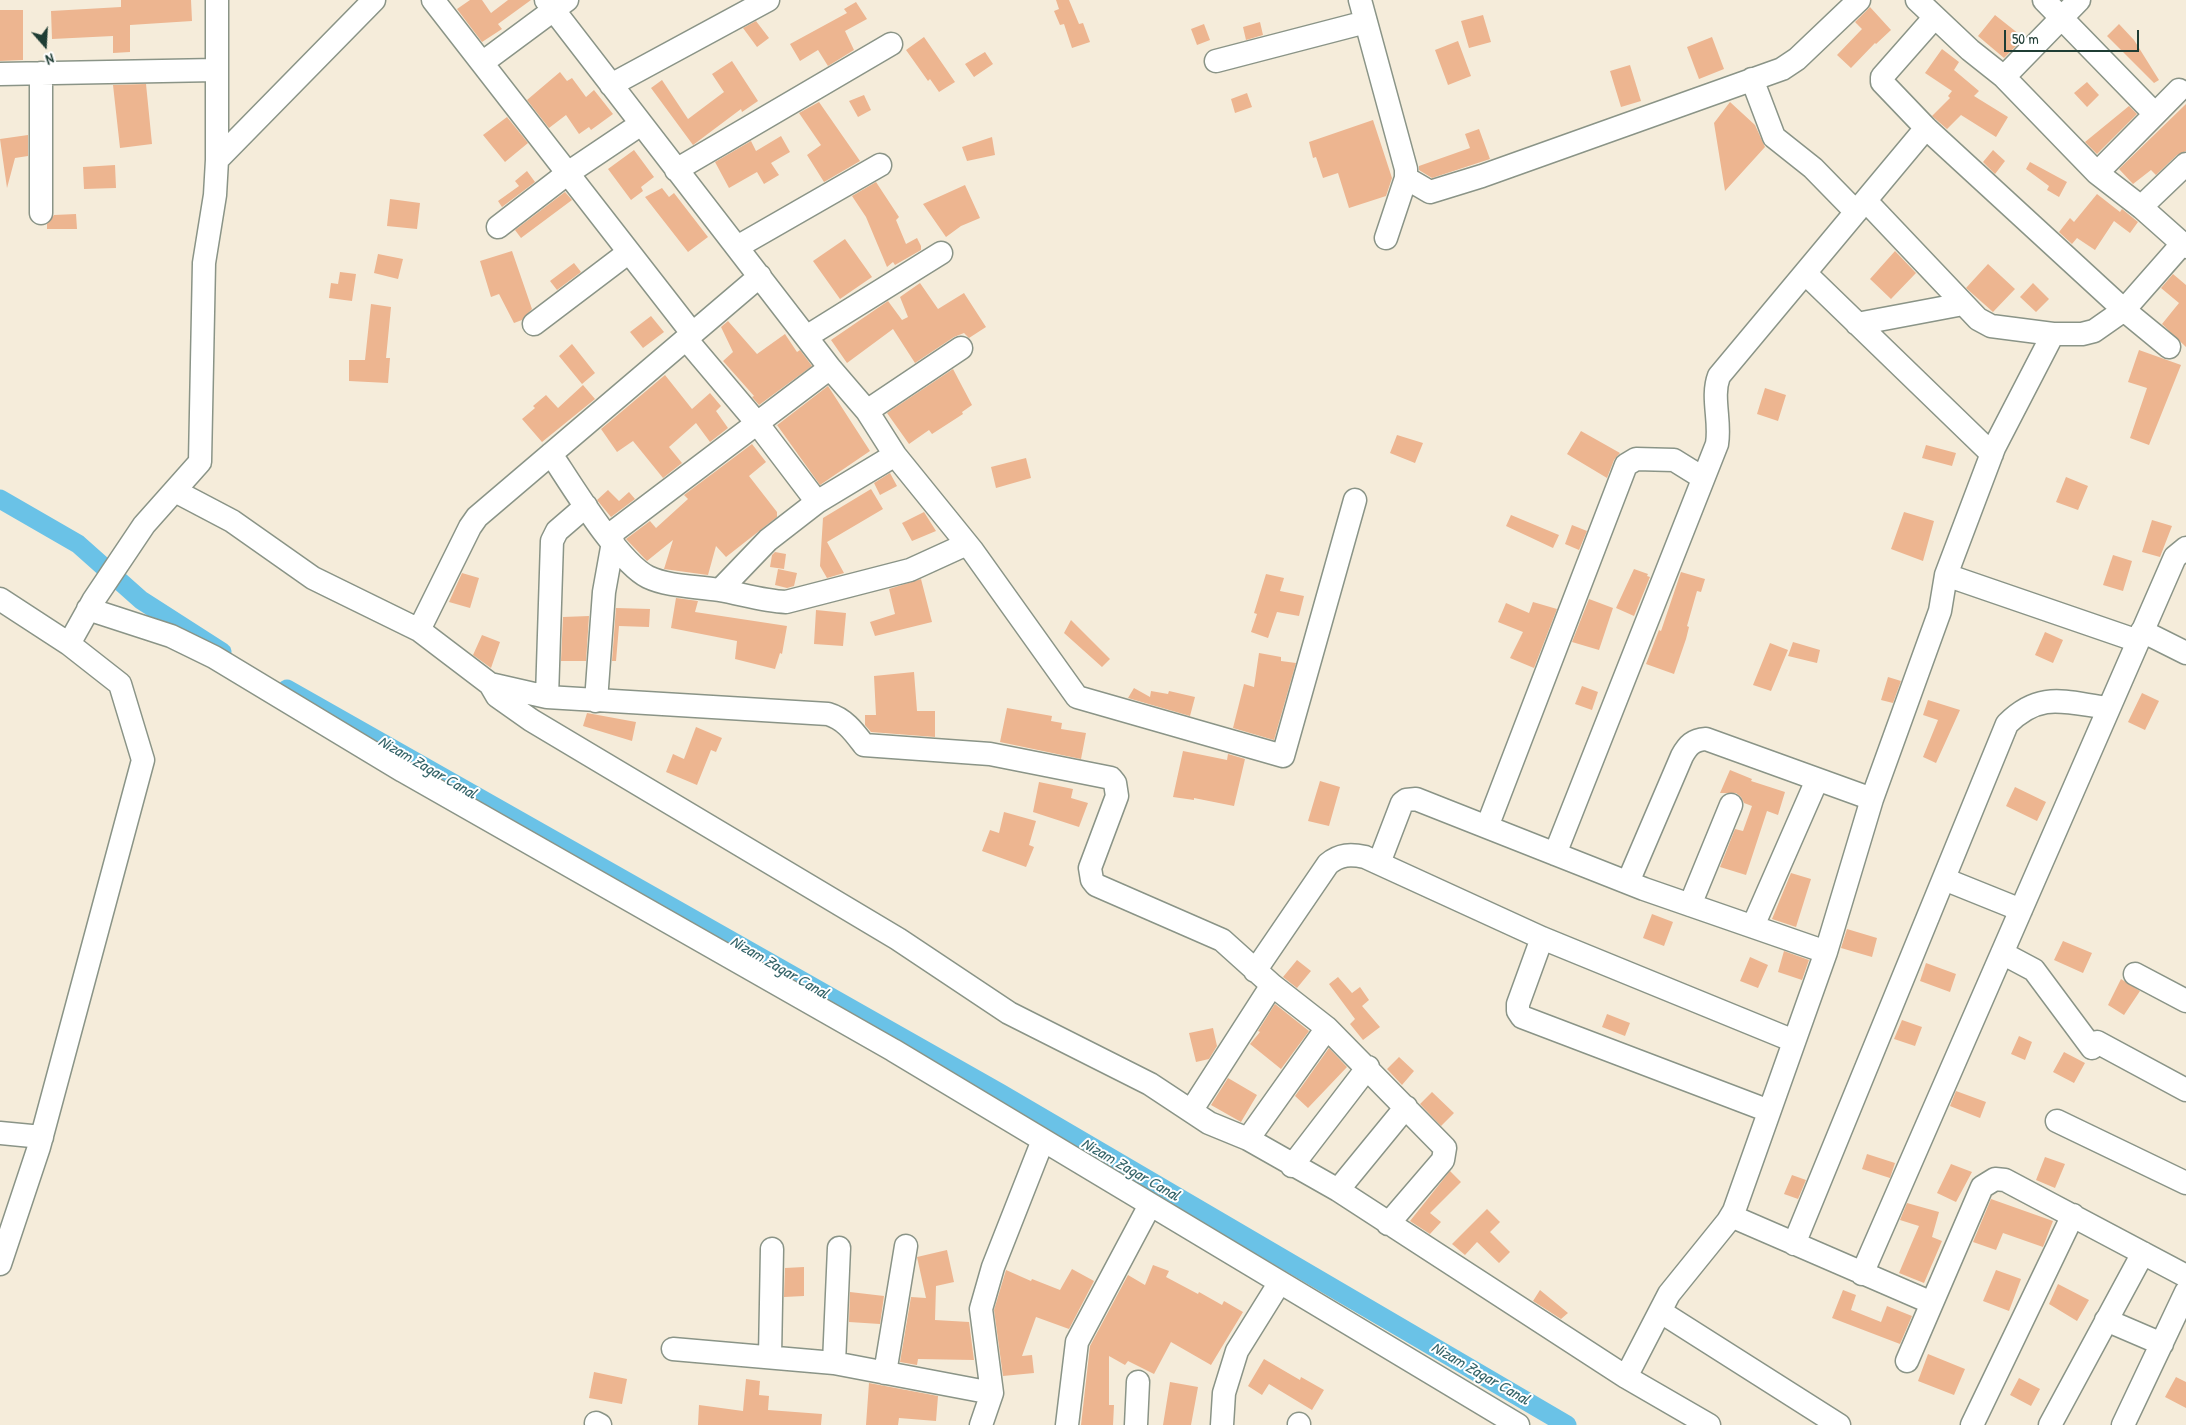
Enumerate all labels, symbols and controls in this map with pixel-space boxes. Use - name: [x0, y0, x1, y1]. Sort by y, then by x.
- north arrow: [20, 20, 70, 70]
- scale bar: [2006, 20, 2141, 52]
- text: 50 m: [2012, 28, 2039, 49]
- text: N: [43, 49, 57, 70]
- water label: Nizam Zagar Canal: [374, 732, 480, 804]
- water label: Nizam Zagar Canal: [726, 932, 832, 1004]
- water label: Nizam Zagar Canal: [1077, 1134, 1183, 1206]
- water label: Nizam Zagar Canal: [1427, 1338, 1533, 1410]

